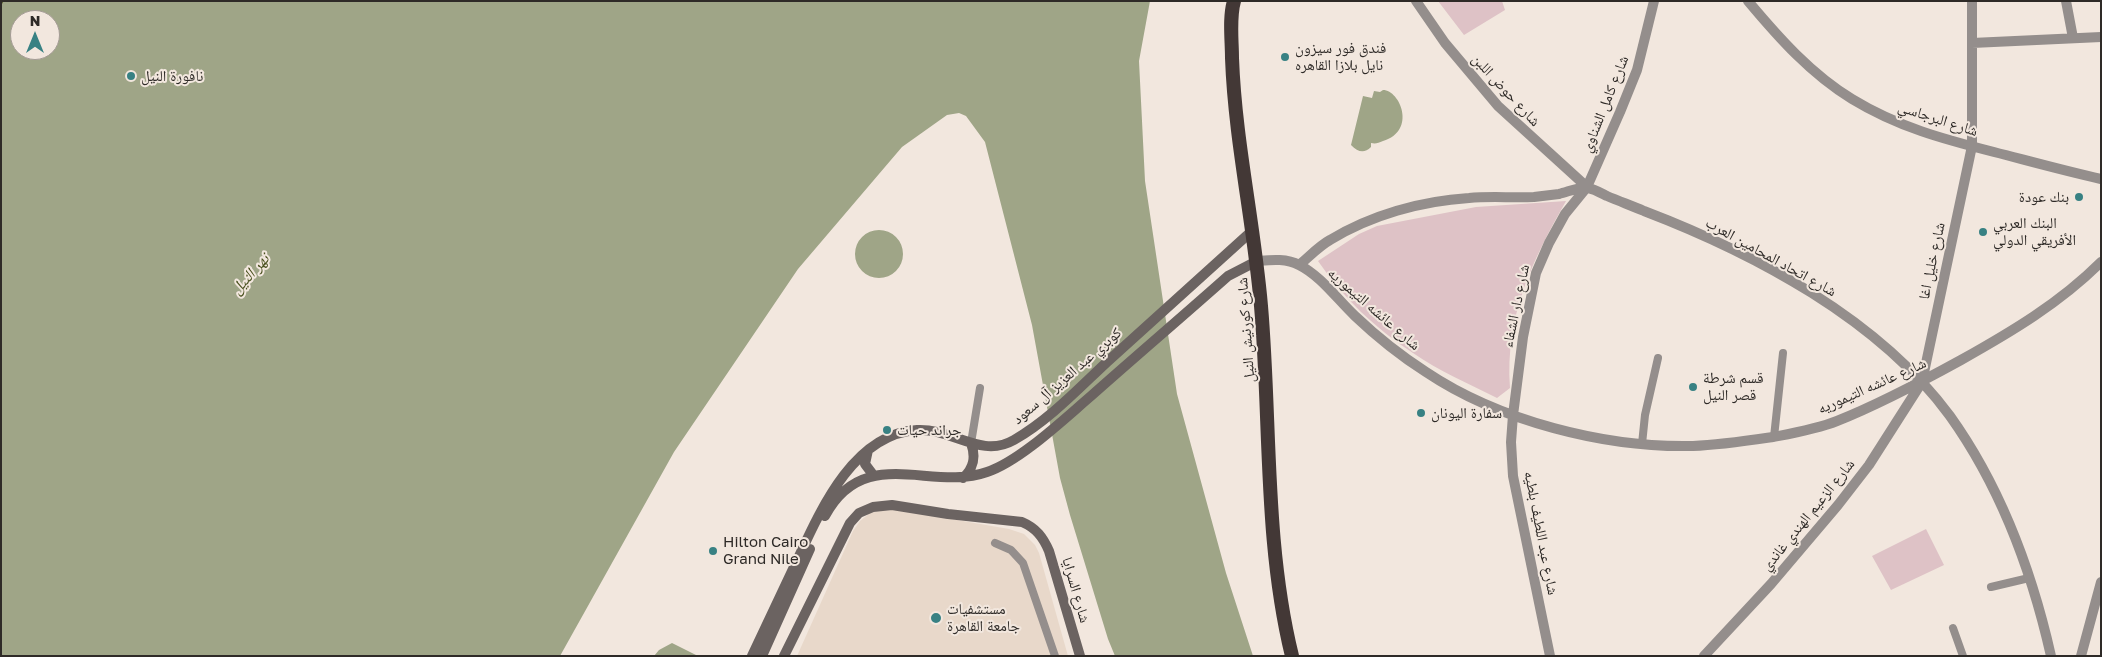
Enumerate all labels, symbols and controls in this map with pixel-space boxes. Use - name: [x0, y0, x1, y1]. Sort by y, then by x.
- north arrow: [10, 10, 60, 60]
- text: N: [30, 12, 40, 29]
- place label: فندق فور سيزون نايل بلازا القاهره: [1295, 39, 1386, 74]
- street label: شارع حوض اللبن: [1468, 50, 1544, 130]
- marker: فندق فور سيزون نايل بلازا القاهره: [1279, 51, 1291, 63]
- street label: شارع كامل الشناوي: [1577, 53, 1633, 155]
- place label: نافورة النيل: [141, 67, 203, 85]
- marker: نافورة النيل: [125, 70, 137, 82]
- street label: شارع البرجاسي: [1896, 98, 1980, 140]
- place label: بنك عودة: [2019, 188, 2069, 206]
- marker: بنك عودة: [2073, 191, 2085, 203]
- street label: شارع اتحاد المحامين العرب: [1702, 214, 1840, 300]
- place label: البنك العربي الأفريقي الدولي: [1993, 214, 2076, 249]
- street label: شارع خليل اغا: [1915, 221, 1949, 301]
- marker: البنك العربي الأفريقي الدولي: [1977, 226, 1989, 238]
- water label: نهر النيل: [227, 250, 273, 298]
- street label: شارع دار الشفاء: [1498, 263, 1534, 349]
- street label: شارع عائشه التيموريه: [1324, 264, 1424, 354]
- street label: شارع كورنيش النيل: [1233, 277, 1259, 383]
- street label: كوبري عبد العزيز آل سعود: [1009, 324, 1125, 428]
- street label: شارع عائشه التيموريه: [1815, 354, 1929, 418]
- place label: قسم شرطة قصر النيل: [1703, 369, 1764, 404]
- marker: قسم شرطة قصر النيل: [1687, 381, 1699, 393]
- place label: سفارة اليونان: [1431, 404, 1502, 422]
- marker: سفارة اليونان: [1415, 407, 1427, 419]
- place label: جراند حيات: [897, 421, 961, 439]
- marker: جراند حيات: [881, 424, 893, 436]
- street label: شارع الزعيم الهندي غاندي: [1757, 455, 1859, 575]
- street label: شارع عبد اللطيف بلطيه: [1520, 470, 1562, 596]
- place label: Hilton Cairo Grand Nile: [723, 533, 808, 568]
- marker: Hilton Cairo Grand Nile: [707, 545, 719, 557]
- street label: شارع السرايا: [1058, 555, 1094, 625]
- place label: مستشفيات جامعة القاهرة: [947, 600, 1020, 635]
- marker: مستشفيات جامعة القاهرة: [929, 611, 943, 625]

